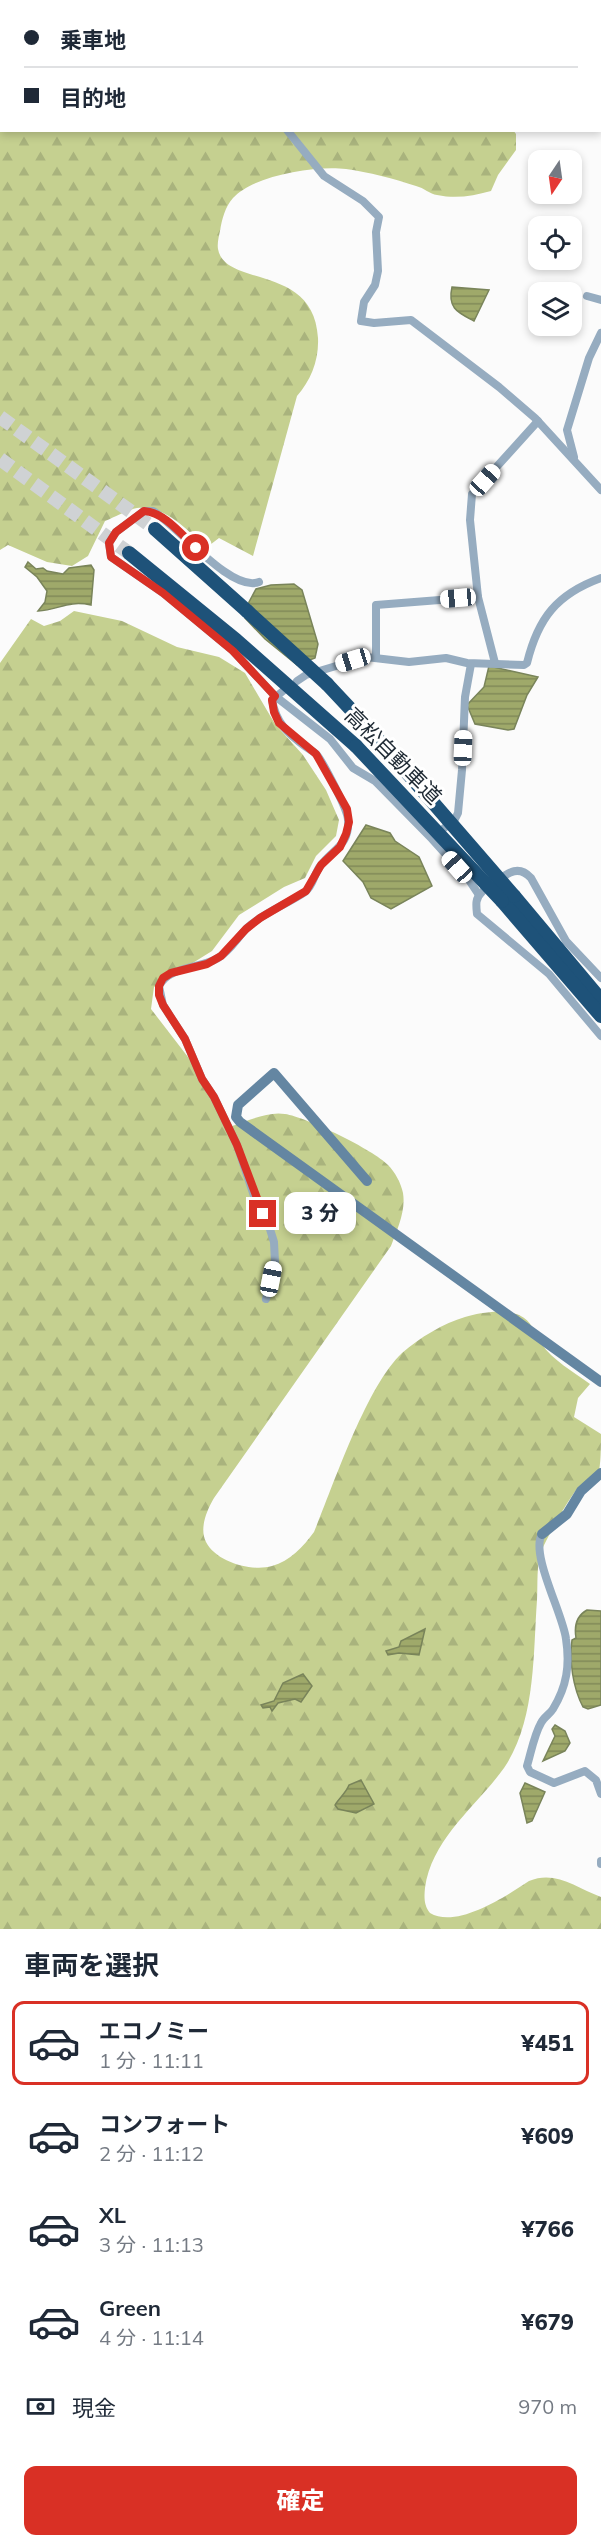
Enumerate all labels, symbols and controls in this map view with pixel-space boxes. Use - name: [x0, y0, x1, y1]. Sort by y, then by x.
- text: 乗車地: [60, 26, 126, 54]
- text: 目的地: [60, 84, 126, 112]
- north arrow: [528, 150, 582, 204]
- map controls: [528, 150, 582, 336]
- button: locate: [528, 216, 582, 270]
- button: layers: [528, 282, 582, 336]
- car: [466, 461, 504, 499]
- route start: [182, 534, 209, 561]
- car: [439, 587, 477, 609]
- car: [333, 646, 373, 674]
- street label: 高松自動車道: [340, 702, 447, 809]
- car: [453, 730, 473, 766]
- car: [438, 848, 476, 886]
- callout: 3 分: [284, 1193, 356, 1235]
- route end: [249, 1200, 276, 1227]
- text: 3 分: [301, 1200, 339, 1225]
- car: [259, 1260, 283, 1298]
- text: 車両を選択: [24, 1948, 159, 1982]
- icon: car: [27, 2016, 81, 2070]
- text: エコノミー: [99, 2017, 209, 2045]
- text: ¥451: [521, 2029, 574, 2057]
- text: 1 分 · 11:11: [99, 2048, 204, 2073]
- icon: car: [27, 2109, 81, 2163]
- text: コンフォート: [99, 2110, 230, 2138]
- text: ¥609: [521, 2122, 574, 2150]
- text: 2 分 · 11:12: [99, 2141, 204, 2166]
- text: XL: [99, 2201, 126, 2229]
- icon: car: [27, 2202, 81, 2256]
- text: ¥766: [521, 2215, 574, 2243]
- text: 3 分 · 11:13: [99, 2232, 204, 2257]
- text: Green: [99, 2294, 161, 2322]
- icon: car: [27, 2295, 81, 2349]
- text: ¥679: [521, 2308, 574, 2336]
- text: 4 分 · 11:14: [99, 2325, 204, 2350]
- icon: cash: [24, 2390, 57, 2423]
- text: 現金: [72, 2394, 116, 2422]
- text: 970 m: [518, 2394, 577, 2419]
- button: 確定: [24, 2466, 577, 2535]

